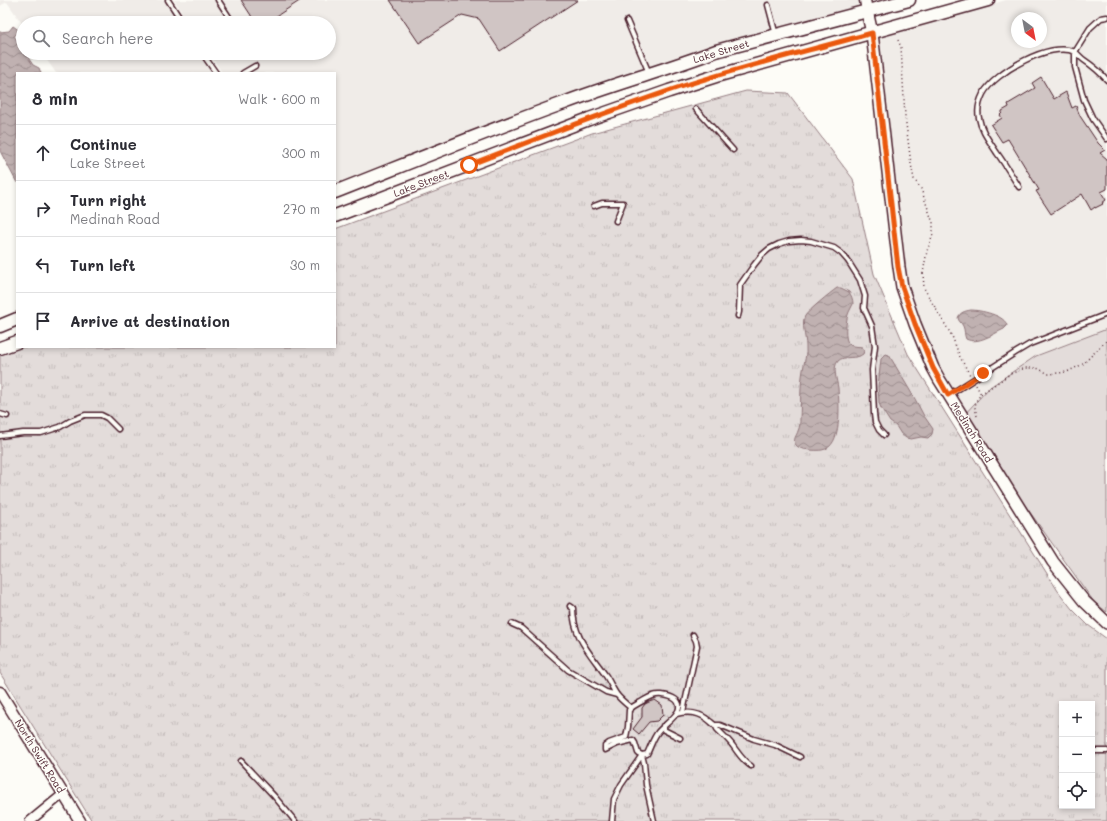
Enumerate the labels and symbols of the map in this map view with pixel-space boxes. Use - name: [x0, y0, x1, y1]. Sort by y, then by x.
- north arrow: [1011, 12, 1047, 48]
- street label: Lake Street: [691, 36, 751, 66]
- route start: [460, 156, 478, 174]
- street label: Lake Street: [391, 166, 451, 200]
- route end: [974, 364, 992, 382]
- street label: Medinah Road: [948, 399, 996, 465]
- street label: North Swift Road: [12, 716, 68, 796]

